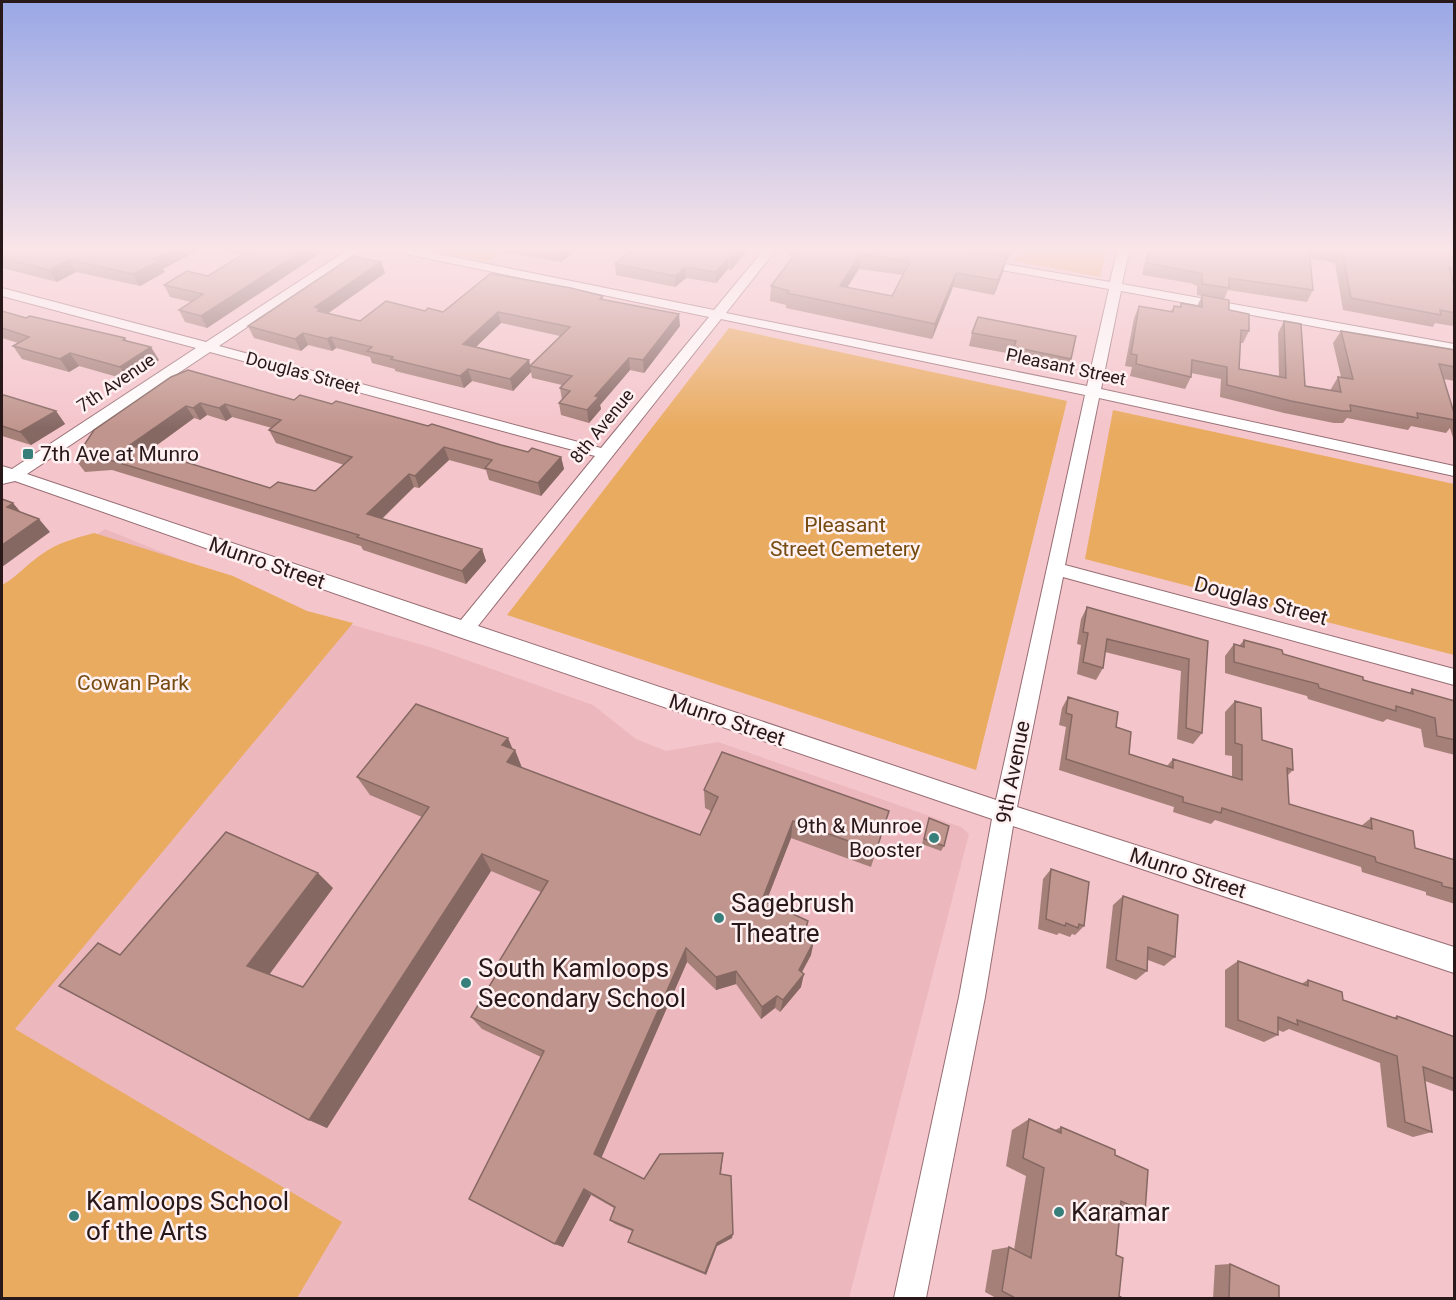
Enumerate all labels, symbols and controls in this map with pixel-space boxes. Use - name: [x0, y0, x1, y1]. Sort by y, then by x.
- street label: Pleasant Street: [1004, 344, 1128, 389]
- street label: Douglas Street: [244, 347, 363, 398]
- street label: 7th Avenue: [73, 349, 159, 416]
- street label: 8th Avenue: [565, 384, 638, 467]
- place label: 7th Ave at Munro: [40, 442, 199, 466]
- marker: 7th Ave at Munro: [21, 447, 35, 461]
- park label: Pleasant Street Cemetery: [770, 513, 920, 561]
- street label: Munro Street: [206, 532, 328, 594]
- street label: Douglas Street: [1192, 572, 1330, 630]
- park label: Cowan Park: [77, 671, 189, 695]
- street label: Munro Street: [666, 689, 788, 751]
- street label: 9th Avenue: [991, 719, 1035, 825]
- place label: 9th & Munroe Booster: [797, 814, 922, 862]
- marker: 9th & Munroe Booster: [927, 831, 941, 845]
- street label: Munro Street: [1127, 843, 1249, 903]
- place label: Sagebrush Theatre: [731, 888, 854, 948]
- marker: Sagebrush Theatre: [712, 911, 726, 925]
- place label: South Kamloops Secondary School: [478, 953, 686, 1013]
- marker: South Kamloops Secondary School: [459, 976, 473, 990]
- place label: Kamloops School of the Arts: [86, 1186, 289, 1246]
- place label: Karamar: [1071, 1197, 1170, 1227]
- marker: Karamar: [1052, 1205, 1066, 1219]
- marker: Kamloops School of the Arts: [67, 1209, 81, 1223]

